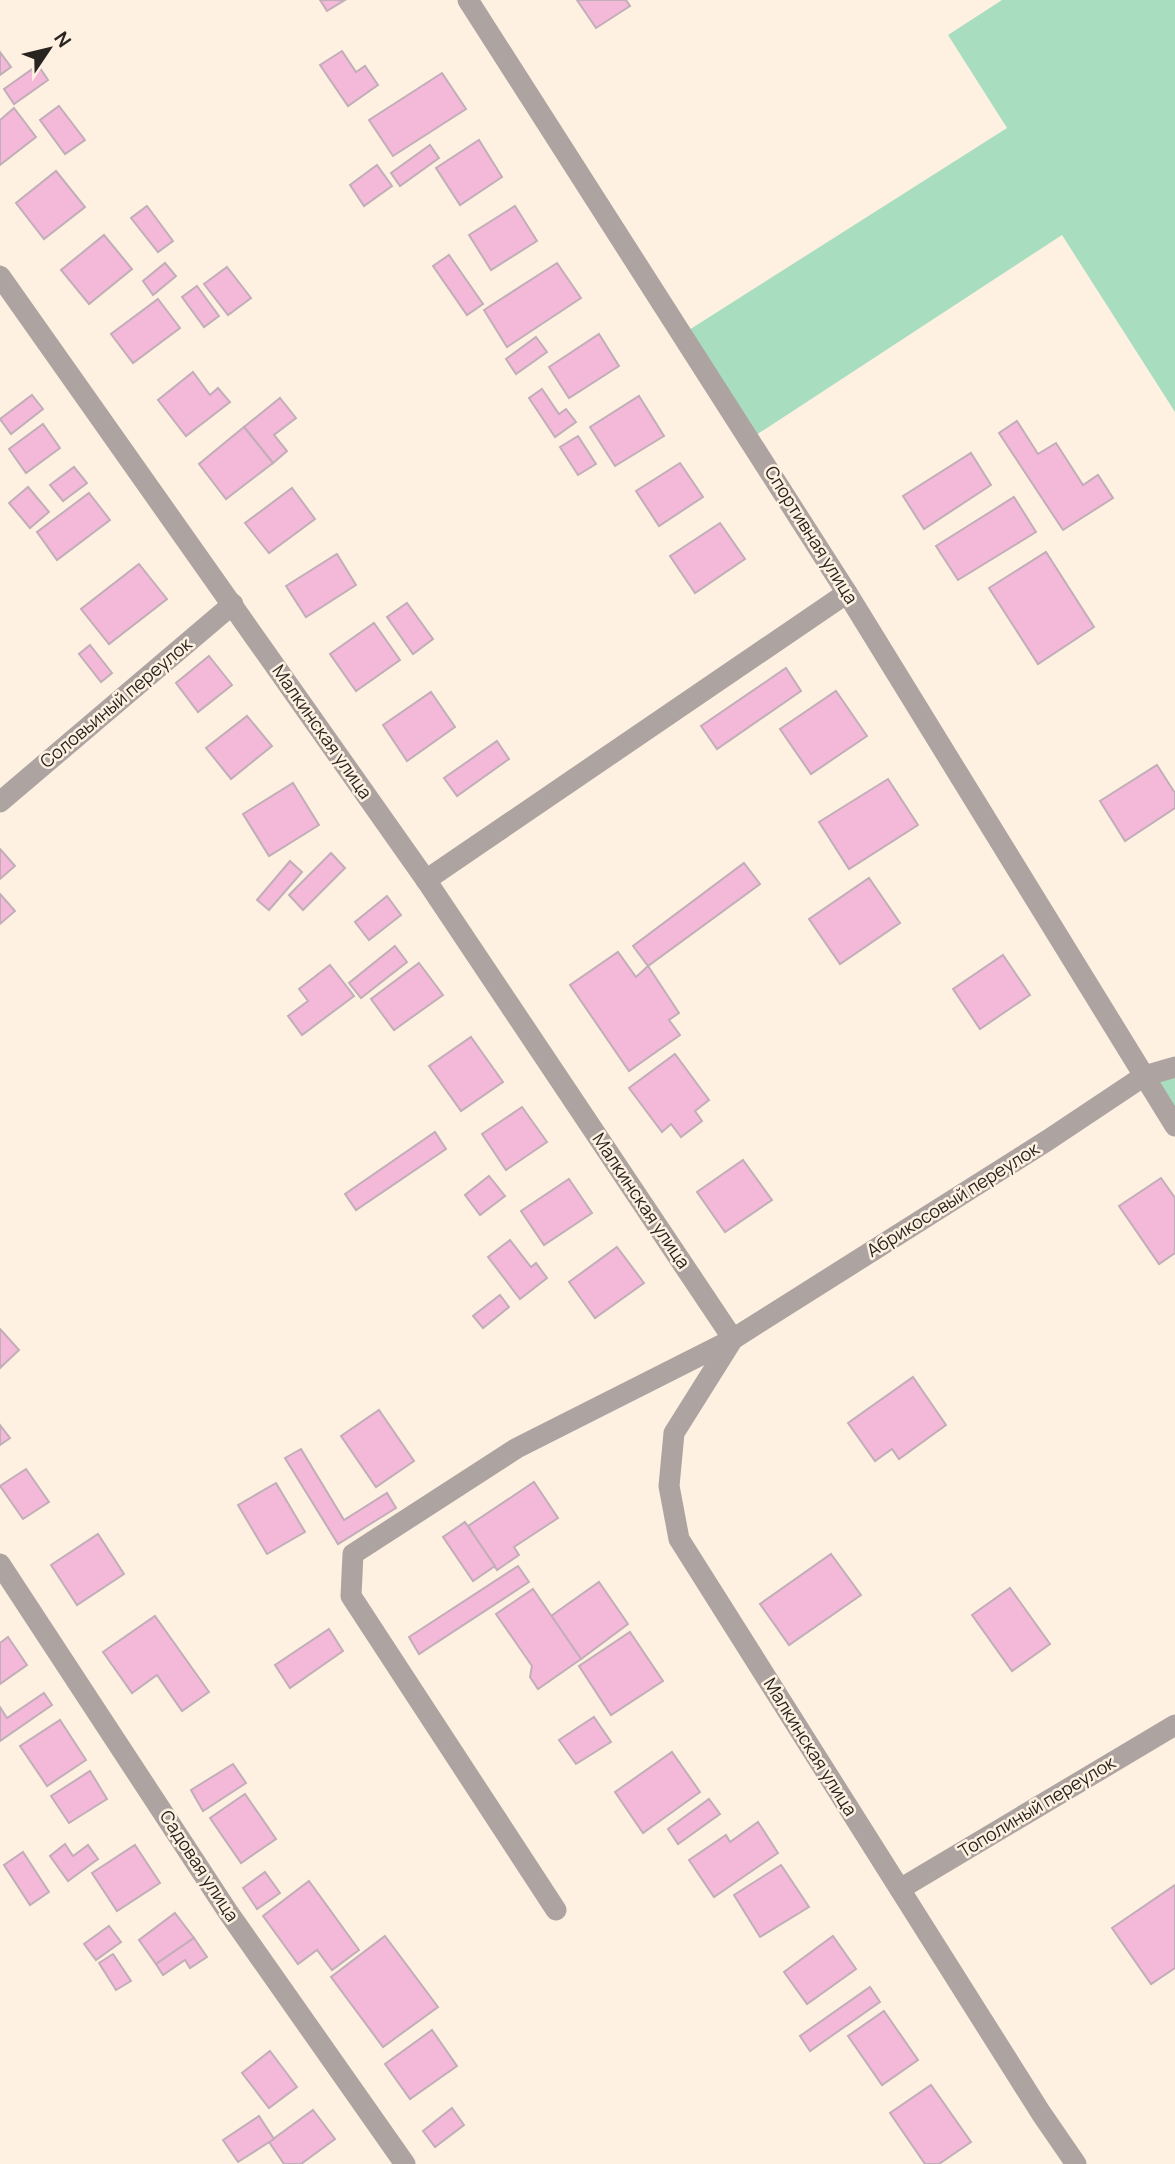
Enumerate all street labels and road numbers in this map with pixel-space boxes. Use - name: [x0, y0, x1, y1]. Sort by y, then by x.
- street label: Спортивная улица: [760, 461, 864, 608]
- street label: Соловьиный переулок: [34, 631, 197, 773]
- street label: Малкинская улица: [268, 660, 378, 803]
- street label: Малкинская улица: [588, 1128, 696, 1273]
- street label: Абрикосовый переулок: [862, 1136, 1044, 1262]
- street label: Малкинская улица: [759, 1673, 863, 1820]
- street label: Тополиный переулок: [954, 1749, 1120, 1862]
- street label: Садовая улица: [155, 1805, 245, 1926]

